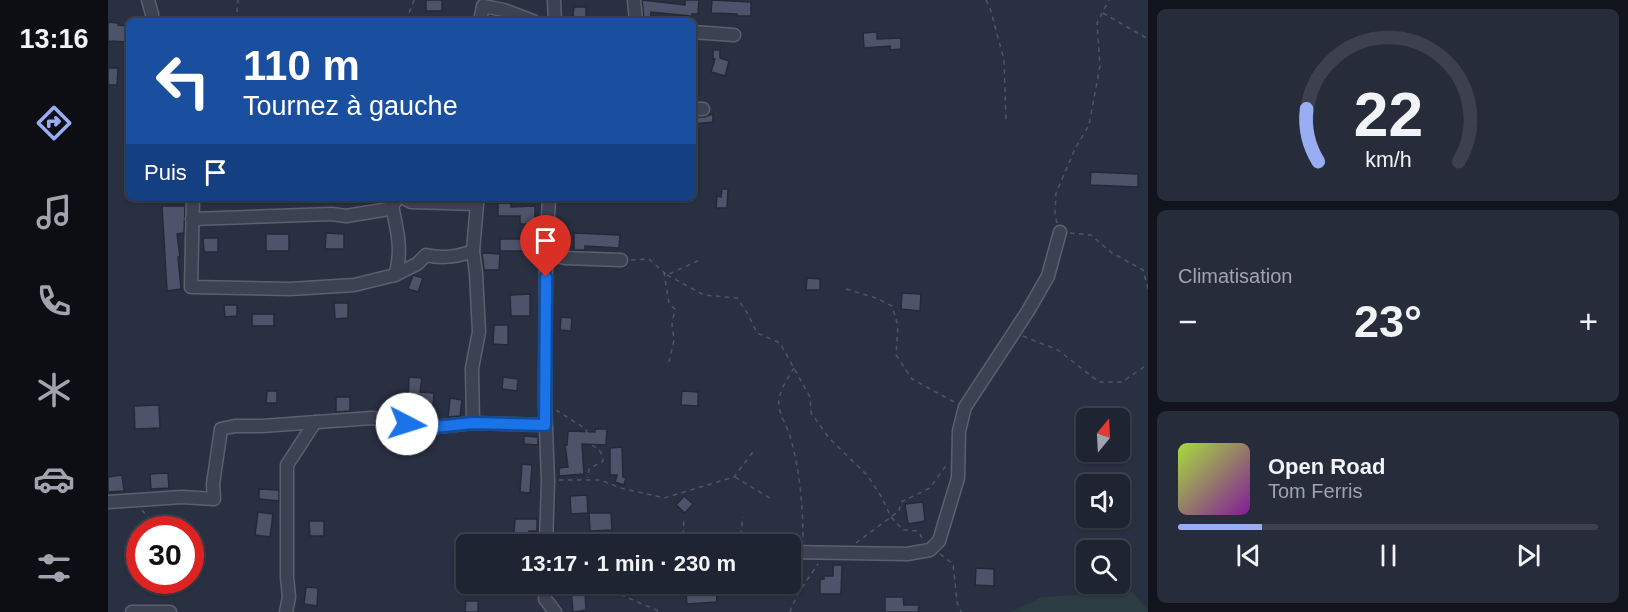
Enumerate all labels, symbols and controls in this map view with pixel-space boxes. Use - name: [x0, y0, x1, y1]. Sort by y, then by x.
- text: 13:16: [19, 24, 89, 54]
- icon: left: [144, 42, 222, 120]
- text: 110 m: [243, 42, 360, 89]
- text: 22: [1353, 80, 1423, 149]
- text: Tournez à gauche: [243, 91, 458, 121]
- icon: directions: [33, 102, 75, 144]
- text: km/h: [1365, 148, 1411, 172]
- icon: arrive: [199, 156, 232, 189]
- text: Puis: [144, 160, 187, 185]
- icon: music: [33, 191, 75, 233]
- pin: [520, 215, 571, 277]
- icon: arrive: [529, 224, 562, 257]
- text: Climatisation: [1178, 265, 1292, 287]
- icon: phone: [33, 280, 75, 322]
- text: 23°: [1354, 296, 1422, 347]
- text: −: [1178, 303, 1197, 340]
- text: +: [1579, 303, 1598, 340]
- icon: climate: [33, 369, 75, 411]
- position arrow: [375, 392, 439, 456]
- north arrow: [1076, 408, 1130, 462]
- map controls: [1076, 408, 1130, 594]
- text: Open Road: [1268, 454, 1385, 479]
- icon: car: [33, 458, 75, 500]
- button: sound: [1076, 474, 1130, 528]
- text: Tom Ferris: [1268, 480, 1362, 502]
- speed limit sign: 30: [126, 516, 204, 594]
- icon: previous: [1232, 539, 1265, 572]
- icon: pause: [1372, 539, 1405, 572]
- icon: next: [1512, 539, 1545, 572]
- button: search: [1076, 540, 1130, 594]
- icon: filters: [33, 547, 75, 589]
- text: 13:17 · 1 min · 230 m: [521, 551, 736, 576]

